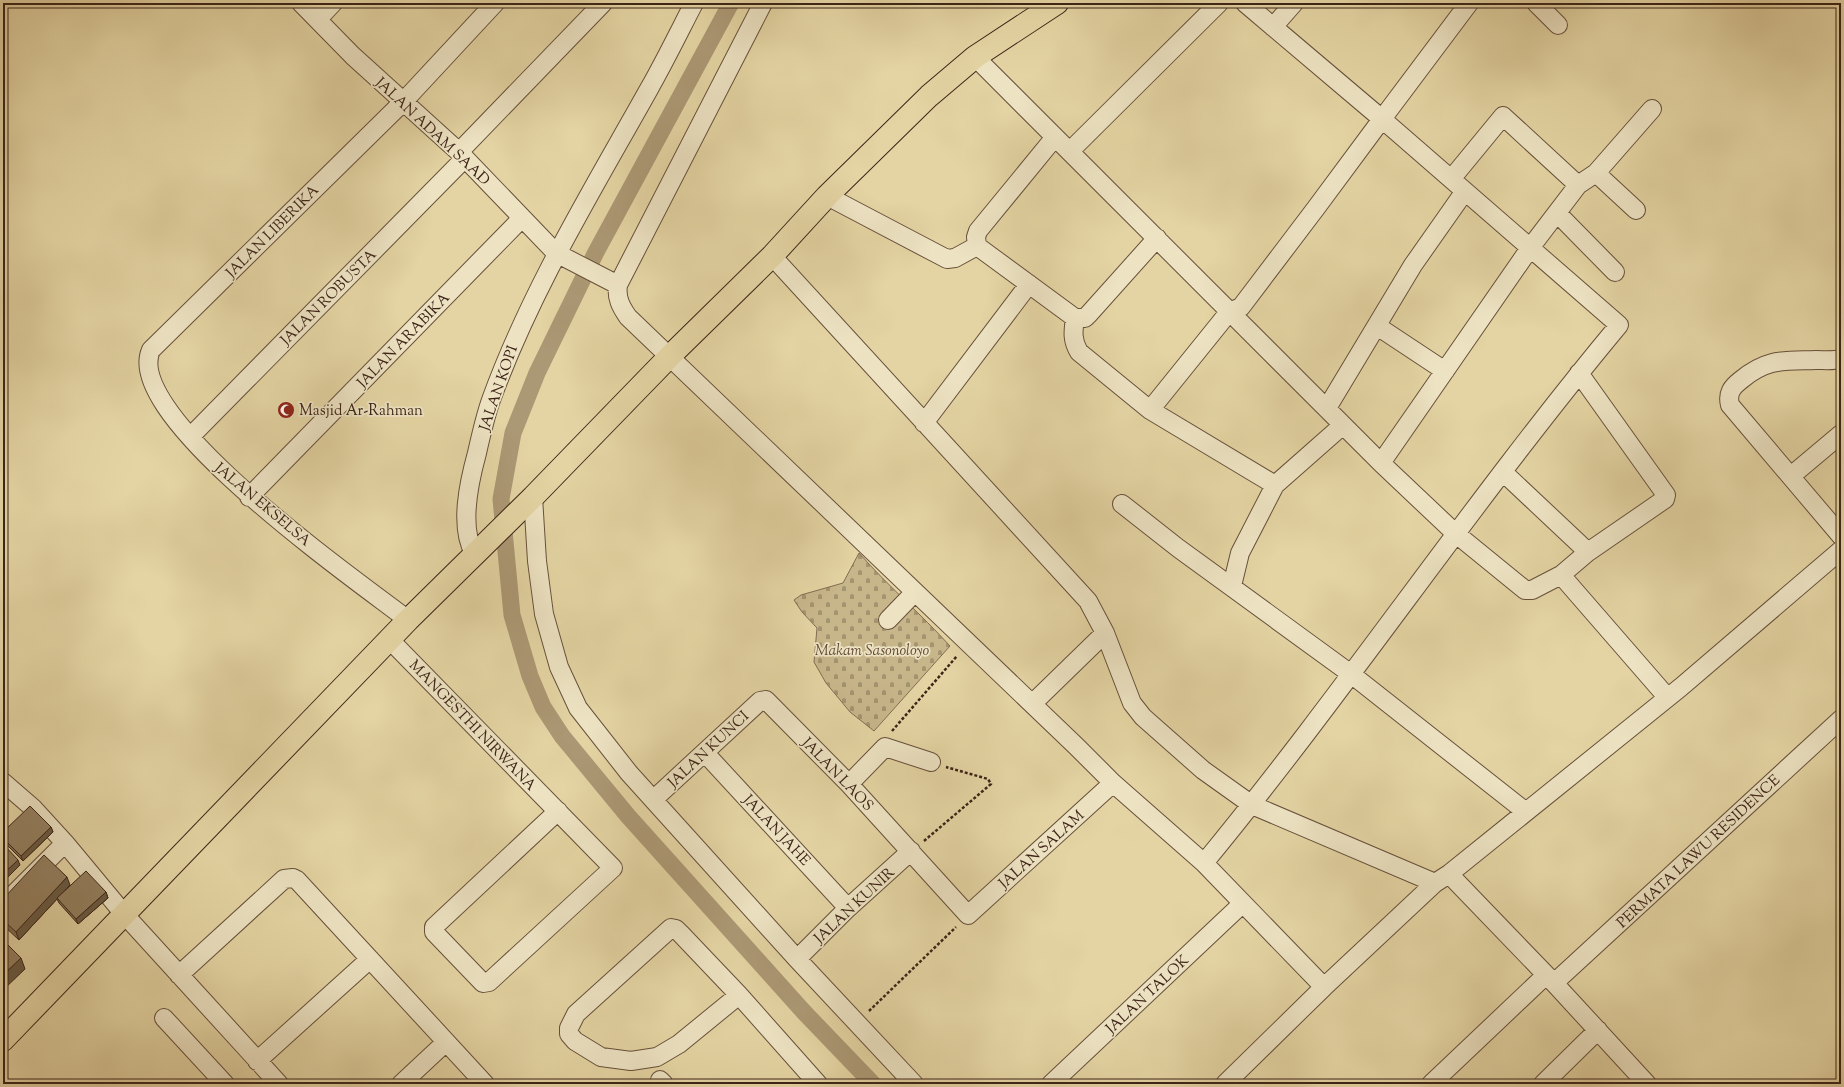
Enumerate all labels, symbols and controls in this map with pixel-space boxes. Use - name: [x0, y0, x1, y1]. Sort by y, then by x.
- street label: JALAN ADAM SAAD: [369, 73, 494, 191]
- street label: JALAN LIBERIKA: [221, 181, 324, 284]
- street label: JALAN ROBUSTA: [276, 245, 382, 351]
- street label: JALAN ARABIKA: [352, 289, 455, 394]
- street label: JALAN KOPI: [475, 343, 524, 435]
- mosque icon: Masjid Ar-Rahman: [276, 400, 296, 420]
- place label: Masjid Ar-Rahman: [299, 401, 423, 422]
- street label: JALAN EKSELSA: [208, 458, 315, 552]
- park label: Makam Sasonoloyo: [815, 641, 930, 662]
- street label: MANGESTHI NIRWANA: [404, 656, 540, 796]
- street label: JALAN KUNCI: [663, 707, 755, 794]
- street label: JALAN LAOS: [796, 733, 878, 817]
- street label: PERMATA LAWU RESIDENCE: [1613, 771, 1785, 934]
- street label: JALAN JAHE: [737, 790, 814, 871]
- street label: JALAN SALAM: [994, 806, 1090, 895]
- street label: JALAN KUNIR: [809, 863, 900, 950]
- street label: JALAN TALOK: [1101, 951, 1194, 1040]

